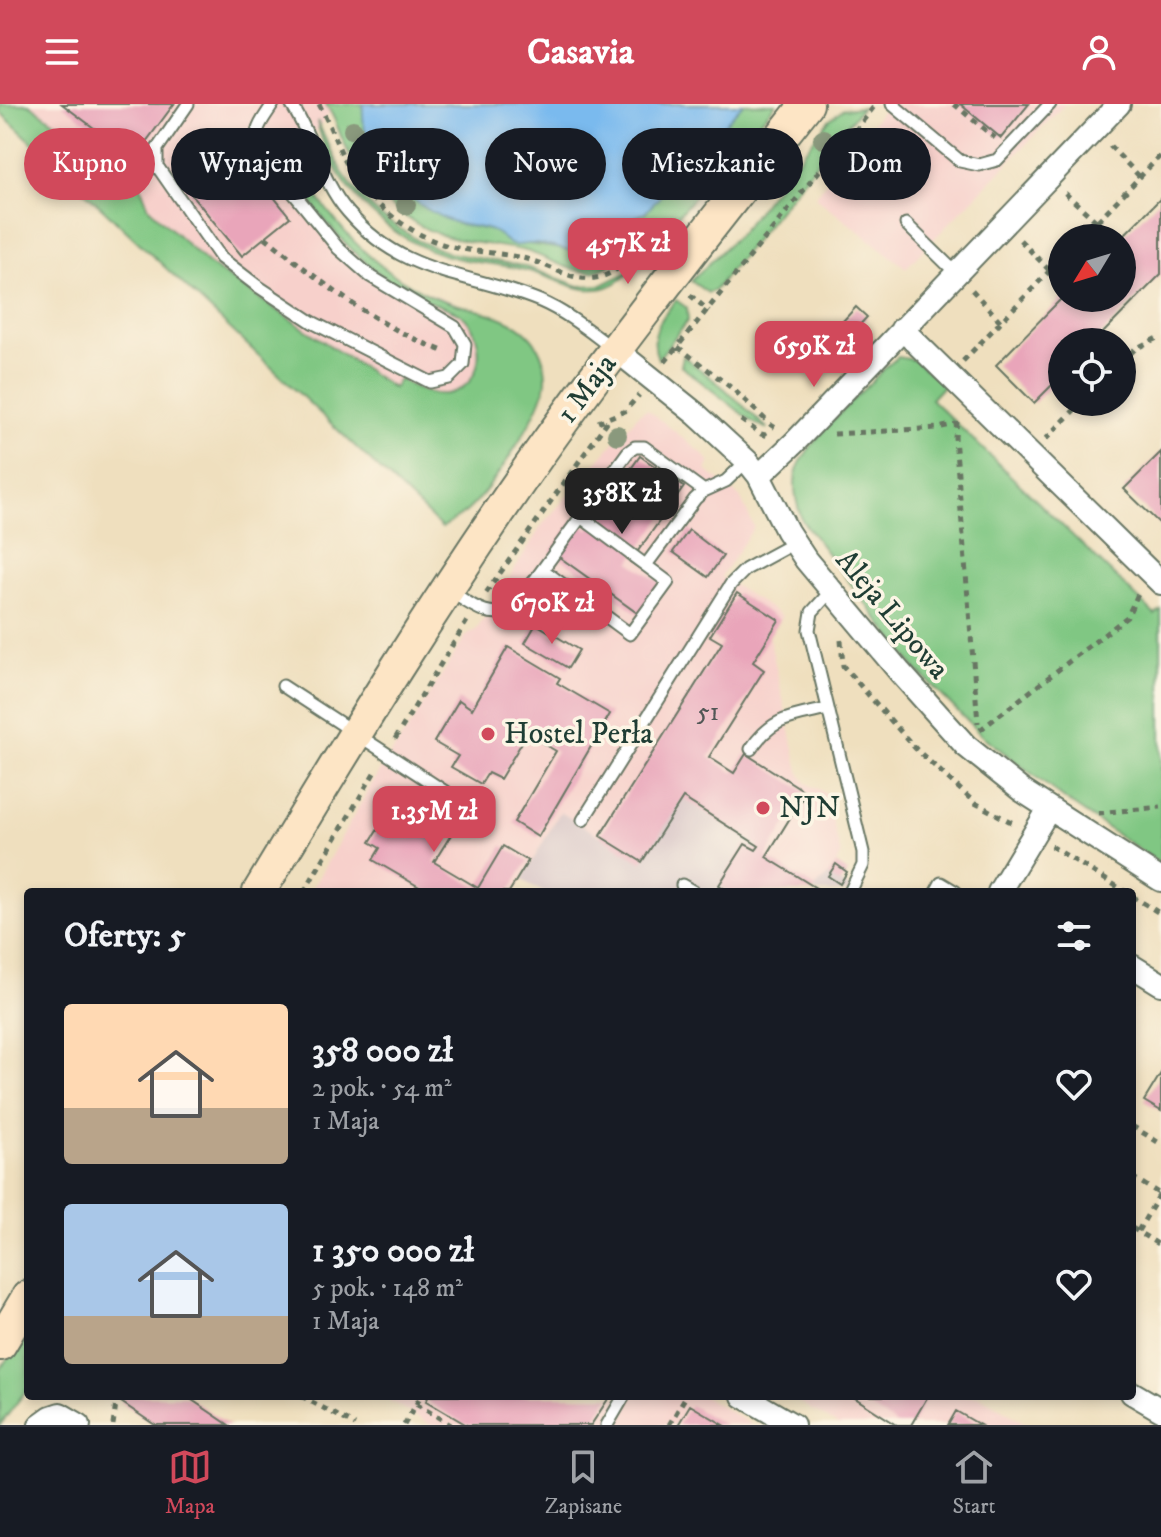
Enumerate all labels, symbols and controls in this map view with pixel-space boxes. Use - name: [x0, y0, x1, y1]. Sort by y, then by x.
- icon: menu: [40, 30, 84, 74]
- text: Casavia: [527, 30, 634, 75]
- icon: person: [1077, 30, 1121, 74]
- chip: Kupno: [24, 128, 155, 200]
- chip: Wynajem: [171, 128, 331, 200]
- chip: Filtry: [347, 128, 469, 200]
- chip: Nowe: [485, 128, 606, 200]
- chip: Mieszkanie: [622, 128, 803, 200]
- chip: Dom: [819, 128, 931, 200]
- pin: 457K zł: [554, 218, 702, 286]
- north arrow: [1048, 224, 1136, 312]
- map controls: [1048, 224, 1136, 416]
- text: 457K zł: [586, 227, 670, 260]
- pin: 659K zł: [740, 321, 888, 389]
- button: locate: [1048, 328, 1136, 416]
- text: 659K zł: [773, 330, 855, 363]
- street label: 1 Maja: [549, 347, 625, 431]
- pin: 358K zł: [548, 468, 696, 536]
- text: 358K zł: [583, 477, 661, 510]
- street label: Aleja Lipowa: [827, 543, 957, 687]
- pin: 670K zł: [478, 578, 626, 646]
- text: 670K zł: [510, 587, 594, 620]
- house number: 51: [697, 696, 719, 729]
- place label: Hostel Perła: [504, 716, 653, 753]
- marker: Hostel Perła: [479, 725, 497, 743]
- pin: 1.35M zł: [351, 786, 517, 854]
- place label: NJN: [779, 790, 840, 827]
- text: 1.35M zł: [391, 795, 477, 828]
- marker: NJN: [754, 799, 772, 817]
- icon: filters: [1052, 914, 1096, 958]
- text: Oferty: 5: [64, 915, 186, 957]
- text: 358 000 zł: [312, 1030, 453, 1072]
- icon: home: [128, 1036, 224, 1132]
- icon: heart: [1052, 1062, 1096, 1106]
- text: 2 pok. · 54 m²: [312, 1072, 452, 1105]
- text: 1 Maja: [312, 1105, 379, 1138]
- text: 1 350 000 zł: [312, 1230, 474, 1272]
- icon: home: [128, 1236, 224, 1332]
- icon: heart: [1052, 1262, 1096, 1306]
- text: 5 pok. · 148 m²: [312, 1272, 463, 1305]
- text: 1 Maja: [312, 1305, 379, 1338]
- tab: Mapa: [165, 1445, 215, 1520]
- tab: Zapisane: [545, 1445, 622, 1520]
- tab: Start: [952, 1445, 996, 1520]

